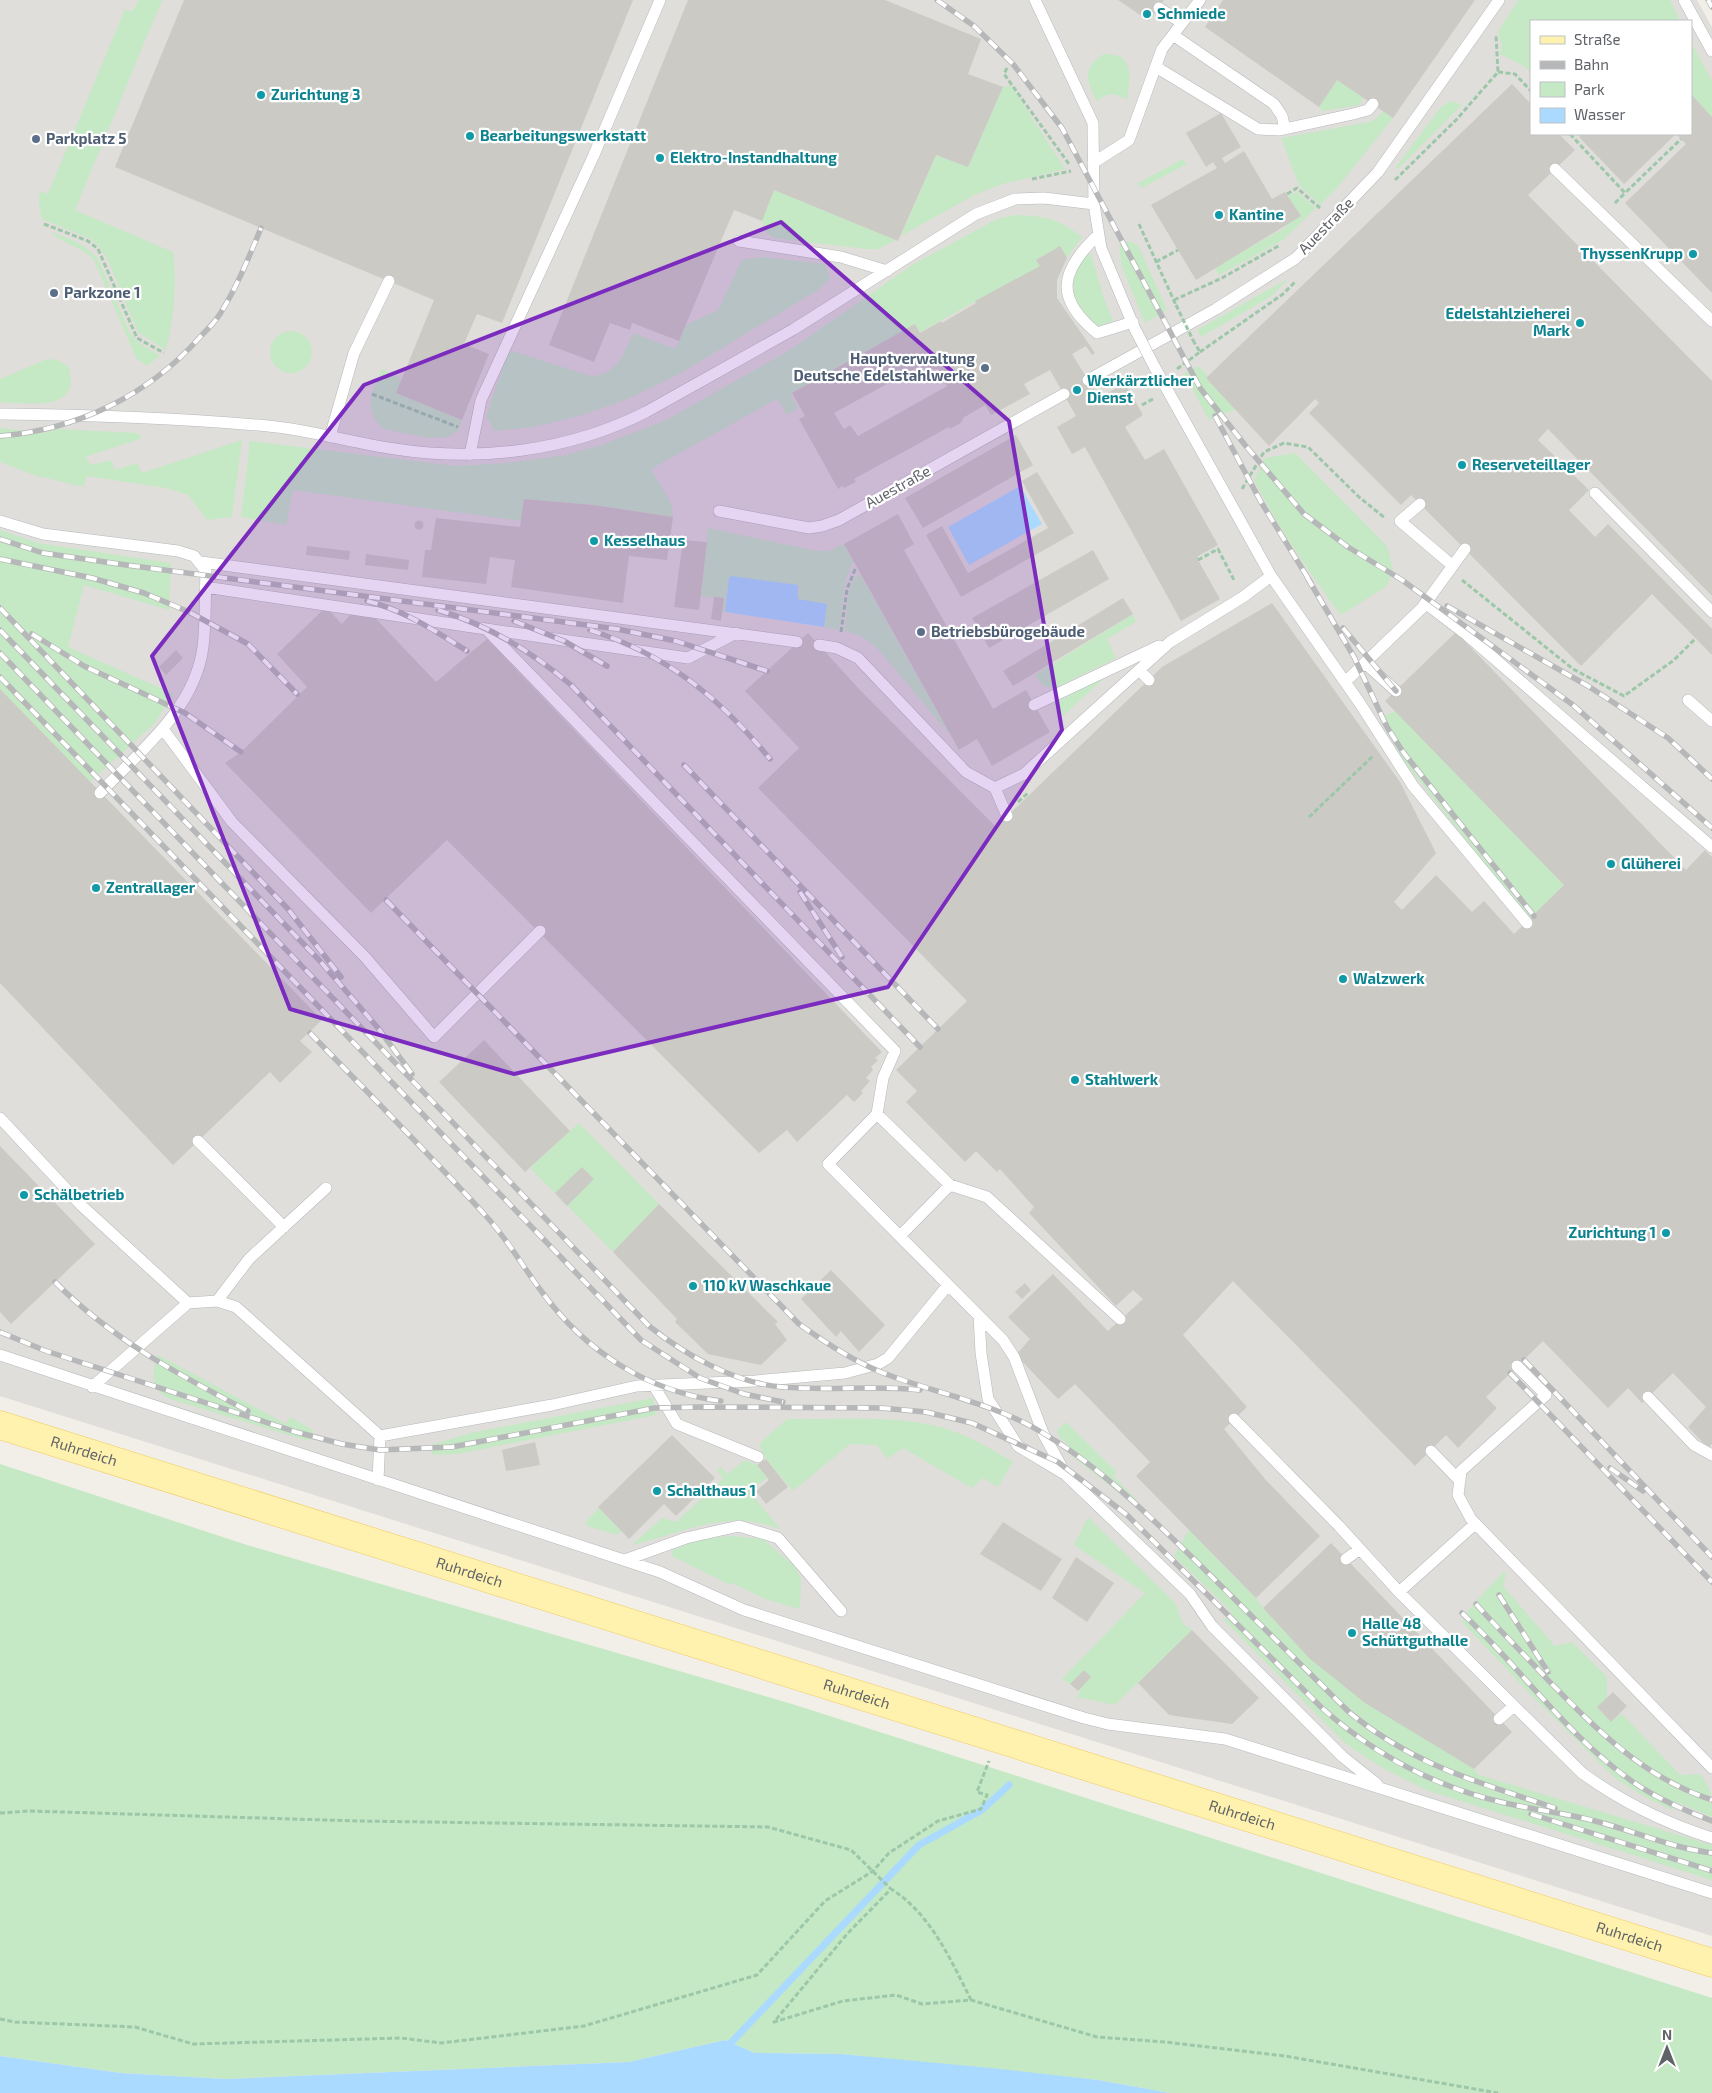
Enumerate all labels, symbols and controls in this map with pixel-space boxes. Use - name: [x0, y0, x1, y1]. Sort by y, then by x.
- place label: Schmiede: [1157, 4, 1226, 22]
- marker: Schmiede: [1141, 8, 1153, 20]
- legend: [1530, 20, 1692, 135]
- text: Straße: [1574, 30, 1620, 48]
- text: Bahn: [1574, 55, 1609, 73]
- text: Park: [1574, 80, 1605, 98]
- place label: Zurichtung 3: [271, 85, 360, 103]
- marker: Zurichtung 3: [255, 89, 267, 101]
- text: Wasser: [1574, 105, 1626, 123]
- place label: Bearbeitungswerkstatt: [480, 126, 646, 144]
- place label: Parkplatz 5: [46, 129, 127, 147]
- marker: Bearbeitungswerkstatt: [464, 130, 476, 142]
- marker: Parkplatz 5: [30, 133, 42, 145]
- place label: Elektro-Instandhaltung: [670, 148, 837, 166]
- marker: Elektro-Instandhaltung: [654, 152, 666, 164]
- street label: Auestraße: [1294, 193, 1357, 257]
- place label: Kantine: [1229, 205, 1284, 223]
- marker: Kantine: [1213, 209, 1225, 221]
- place label: ThyssenKrupp: [1580, 244, 1683, 263]
- marker: ThyssenKrupp: [1687, 248, 1699, 260]
- place label: Parkzone 1: [64, 283, 140, 301]
- marker: Parkzone 1: [48, 287, 60, 299]
- place label: Edelstahlzieherei Mark: [1446, 304, 1571, 339]
- marker: Edelstahlzieherei Mark: [1574, 317, 1586, 329]
- place label: Hauptverwaltung Deutsche Edelstahlwerke: [793, 349, 975, 384]
- marker: Hauptverwaltung Deutsche Edelstahlwerke: [979, 362, 991, 374]
- place label: Werkärztlicher Dienst: [1087, 371, 1195, 406]
- marker: Werkärztlicher Dienst: [1071, 384, 1083, 396]
- place label: Reserveteillager: [1472, 455, 1591, 473]
- marker: Reserveteillager: [1456, 459, 1468, 471]
- street label: Auestraße: [862, 461, 933, 511]
- place label: Kesselhaus: [604, 531, 685, 549]
- marker: Kesselhaus: [588, 535, 600, 547]
- place label: Betriebsbürogebäude: [931, 622, 1085, 640]
- marker: Betriebsbürogebäude: [915, 626, 927, 638]
- place label: Glüherei: [1621, 854, 1681, 872]
- marker: Glüherei: [1605, 858, 1617, 870]
- place label: Zentrallager: [106, 878, 196, 896]
- marker: Zentrallager: [90, 882, 102, 894]
- place label: Walzwerk: [1353, 969, 1425, 987]
- marker: Walzwerk: [1337, 973, 1349, 985]
- place label: Stahlwerk: [1085, 1070, 1159, 1088]
- marker: Stahlwerk: [1069, 1074, 1081, 1086]
- place label: Schälbetrieb: [34, 1185, 124, 1203]
- marker: Schälbetrieb: [18, 1189, 30, 1201]
- place label: Zurichtung 1: [1569, 1223, 1656, 1241]
- marker: Zurichtung 1: [1660, 1227, 1672, 1239]
- place label: 110 kV Waschkaue: [703, 1276, 831, 1294]
- marker: 110 kV Waschkaue: [687, 1280, 699, 1292]
- street label: Ruhrdeich: [49, 1432, 120, 1469]
- place label: Schalthaus 1: [667, 1481, 756, 1499]
- marker: Schalthaus 1: [651, 1485, 663, 1497]
- street label: Ruhrdeich: [434, 1553, 505, 1590]
- place label: Halle 48 Schüttguthalle: [1362, 1614, 1468, 1649]
- marker: Halle 48 Schüttguthalle: [1346, 1627, 1358, 1639]
- street label: Ruhrdeich: [821, 1674, 893, 1712]
- street label: Ruhrdeich: [1207, 1795, 1278, 1833]
- street label: Ruhrdeich: [1594, 1917, 1665, 1955]
- north arrow: [1642, 2023, 1692, 2073]
- text: N: [1662, 2026, 1672, 2043]

